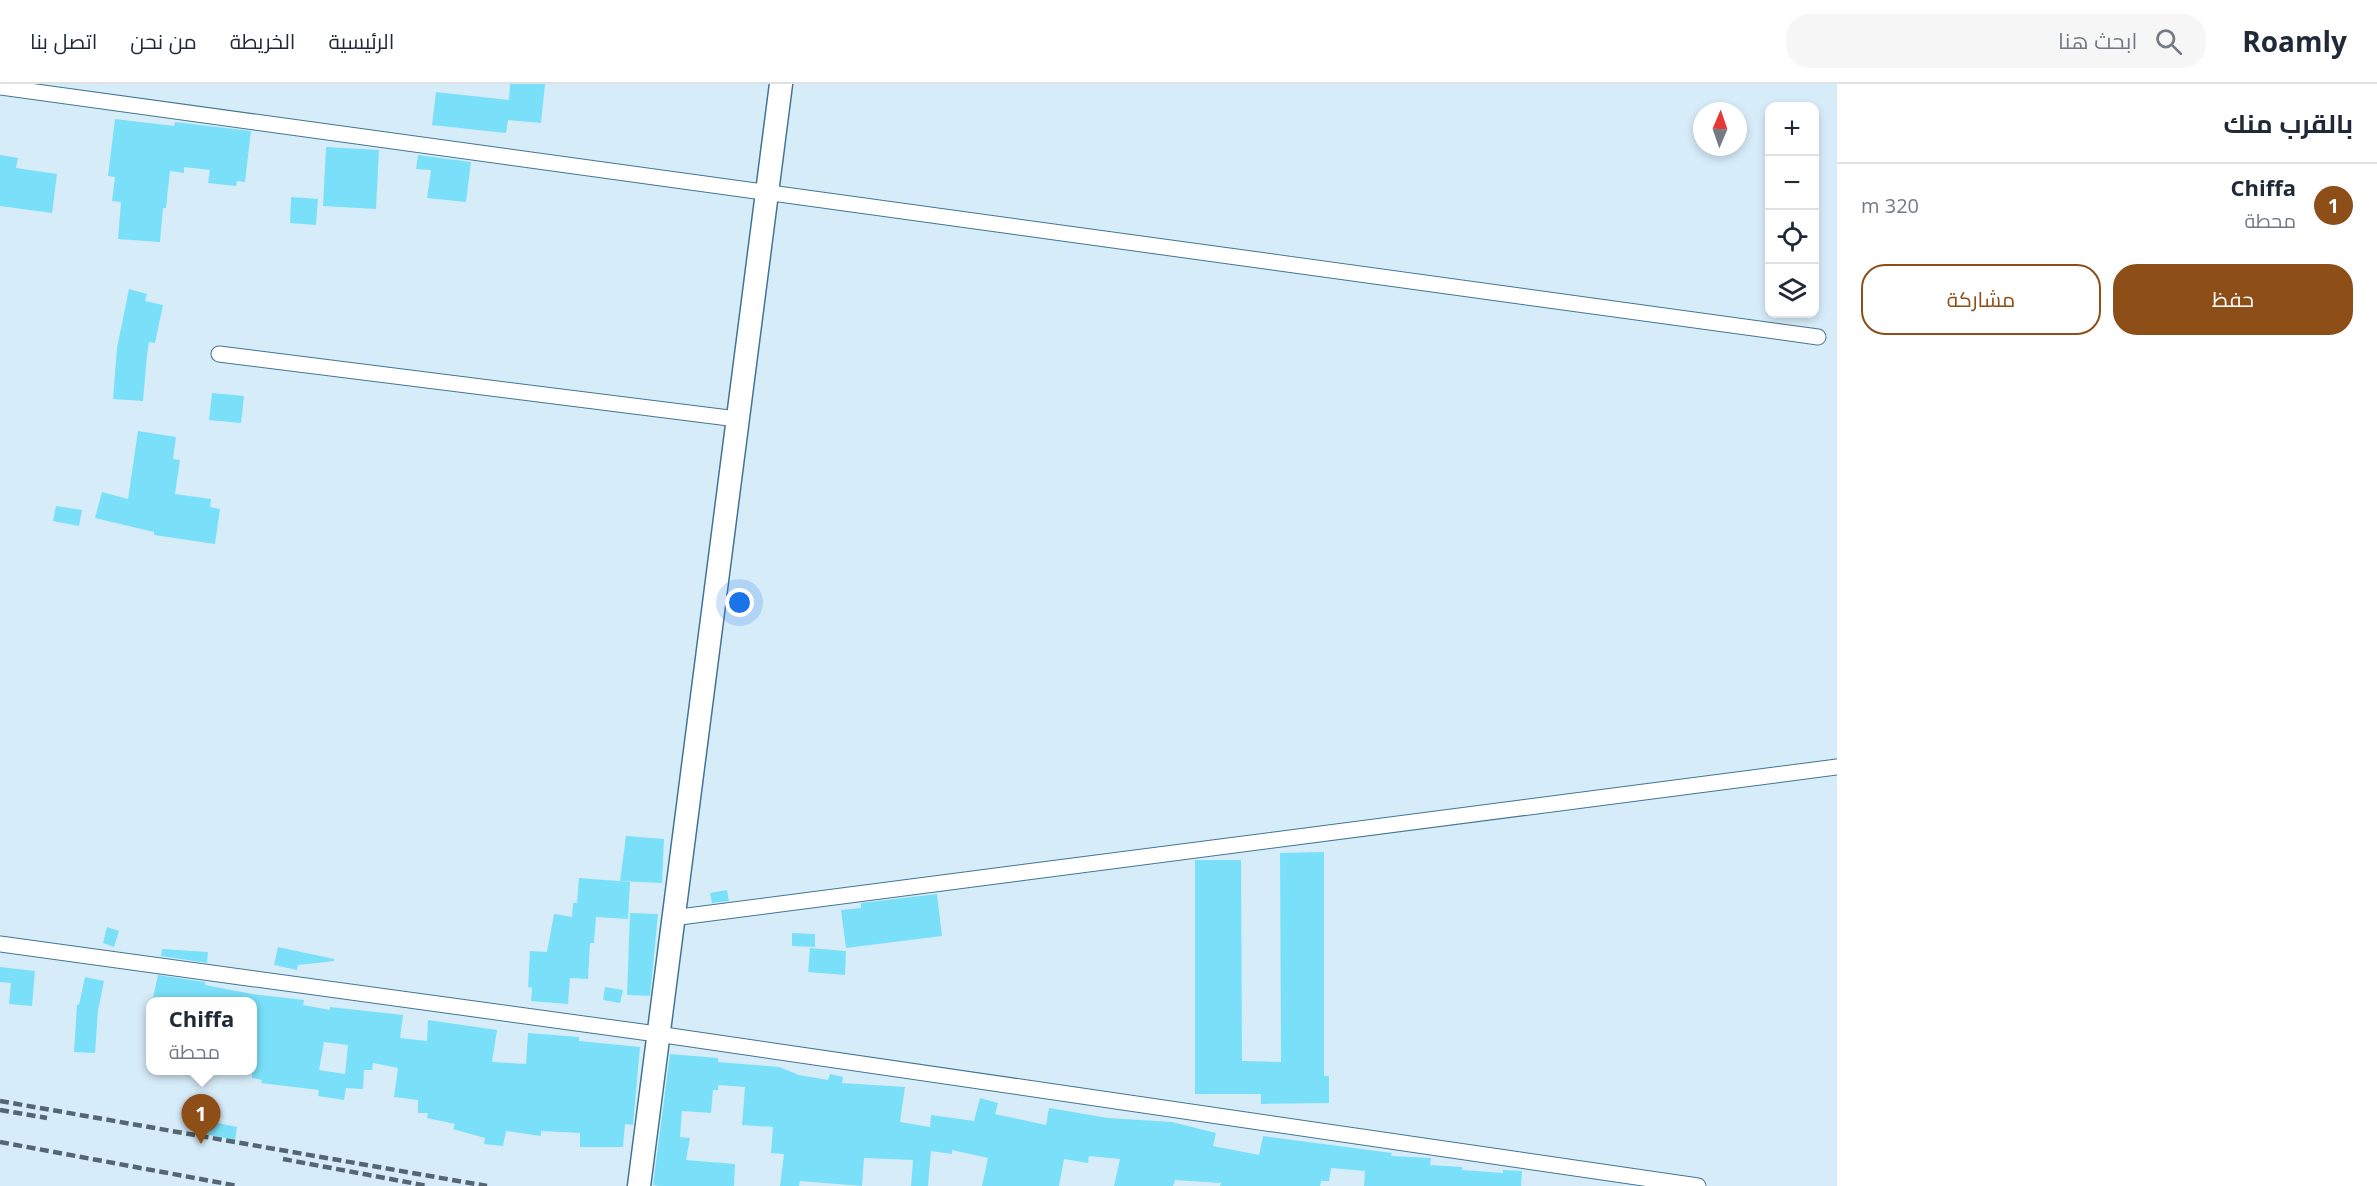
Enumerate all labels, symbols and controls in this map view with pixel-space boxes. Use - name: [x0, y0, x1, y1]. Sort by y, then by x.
- search box: [1786, 14, 2206, 68]
- text: Roamly: [2242, 22, 2347, 60]
- text: ابحث هنا: [2058, 25, 2137, 55]
- icon: search: [2152, 25, 2185, 58]
- text: اتصل بنا: [30, 27, 97, 55]
- text: من نحن: [130, 27, 197, 55]
- text: الخريطة: [230, 27, 295, 55]
- text: الرئيسية: [328, 27, 394, 55]
- north arrow: [1693, 102, 1747, 156]
- map controls: [1765, 102, 1819, 318]
- button: +: [1765, 102, 1819, 156]
- text: بالقرب منك: [2224, 105, 2353, 141]
- button: −: [1765, 156, 1819, 210]
- text: Chiffa: [2230, 172, 2296, 202]
- text: 320 m: [1861, 192, 1919, 219]
- text: 1: [2328, 192, 2339, 219]
- text: محطة: [2245, 207, 2296, 234]
- button: locate: [1765, 210, 1819, 264]
- button: layers: [1765, 264, 1819, 318]
- button: مشاركة: [1861, 264, 2101, 335]
- button: حفظ: [2113, 264, 2353, 335]
- your location: [725, 588, 754, 617]
- popup: [146, 997, 257, 1075]
- text: Chiffa: [169, 1003, 234, 1033]
- text: محطة: [169, 1038, 220, 1065]
- pin: 1: [182, 1094, 220, 1144]

